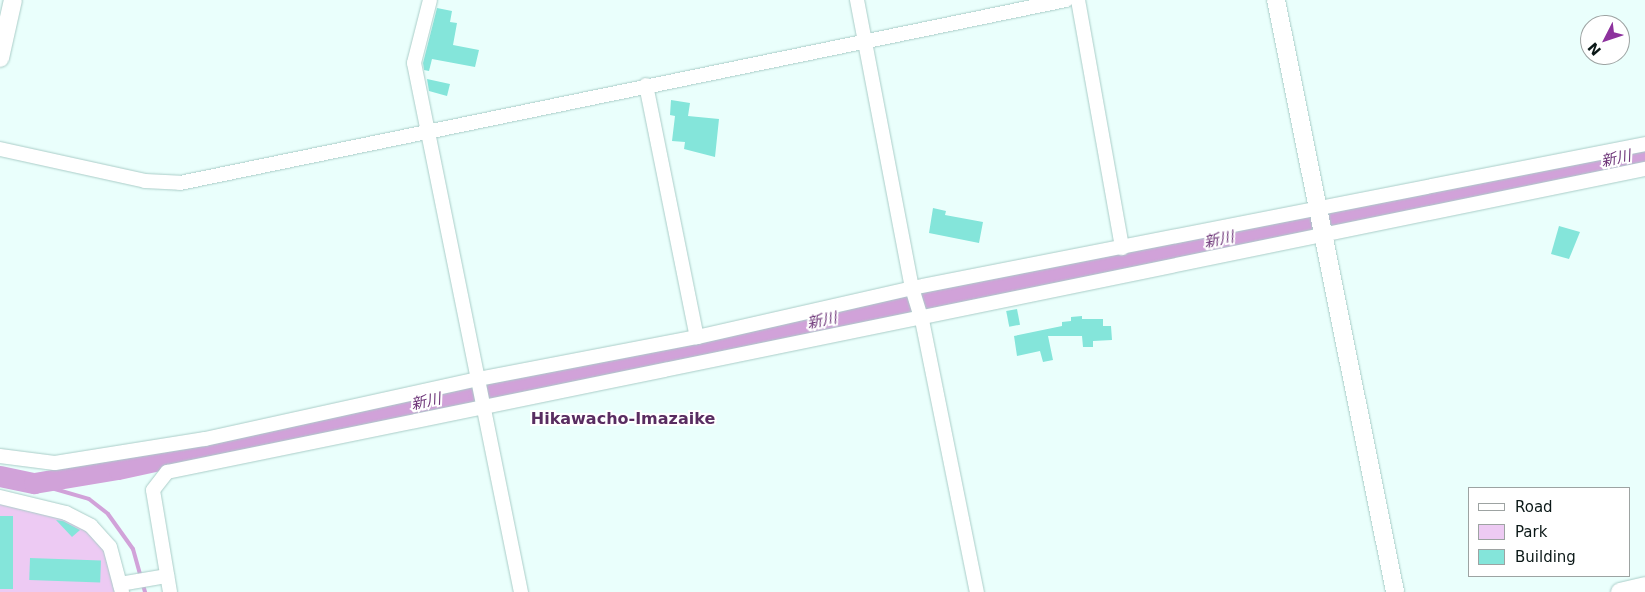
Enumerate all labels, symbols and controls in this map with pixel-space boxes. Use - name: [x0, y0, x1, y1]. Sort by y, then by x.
- north arrow: [1580, 15, 1630, 65]
- text: N: [1585, 40, 1604, 59]
- water label: 新川: [1599, 147, 1633, 171]
- water label: 新川: [1202, 228, 1236, 252]
- water label: 新川: [805, 309, 839, 333]
- water label: 新川: [409, 390, 443, 414]
- district label: Hikawacho-Imazaike: [531, 409, 715, 429]
- legend: [1468, 487, 1630, 577]
- text: Road: [1515, 498, 1553, 516]
- text: Park: [1515, 523, 1547, 541]
- text: Building: [1515, 548, 1576, 566]

